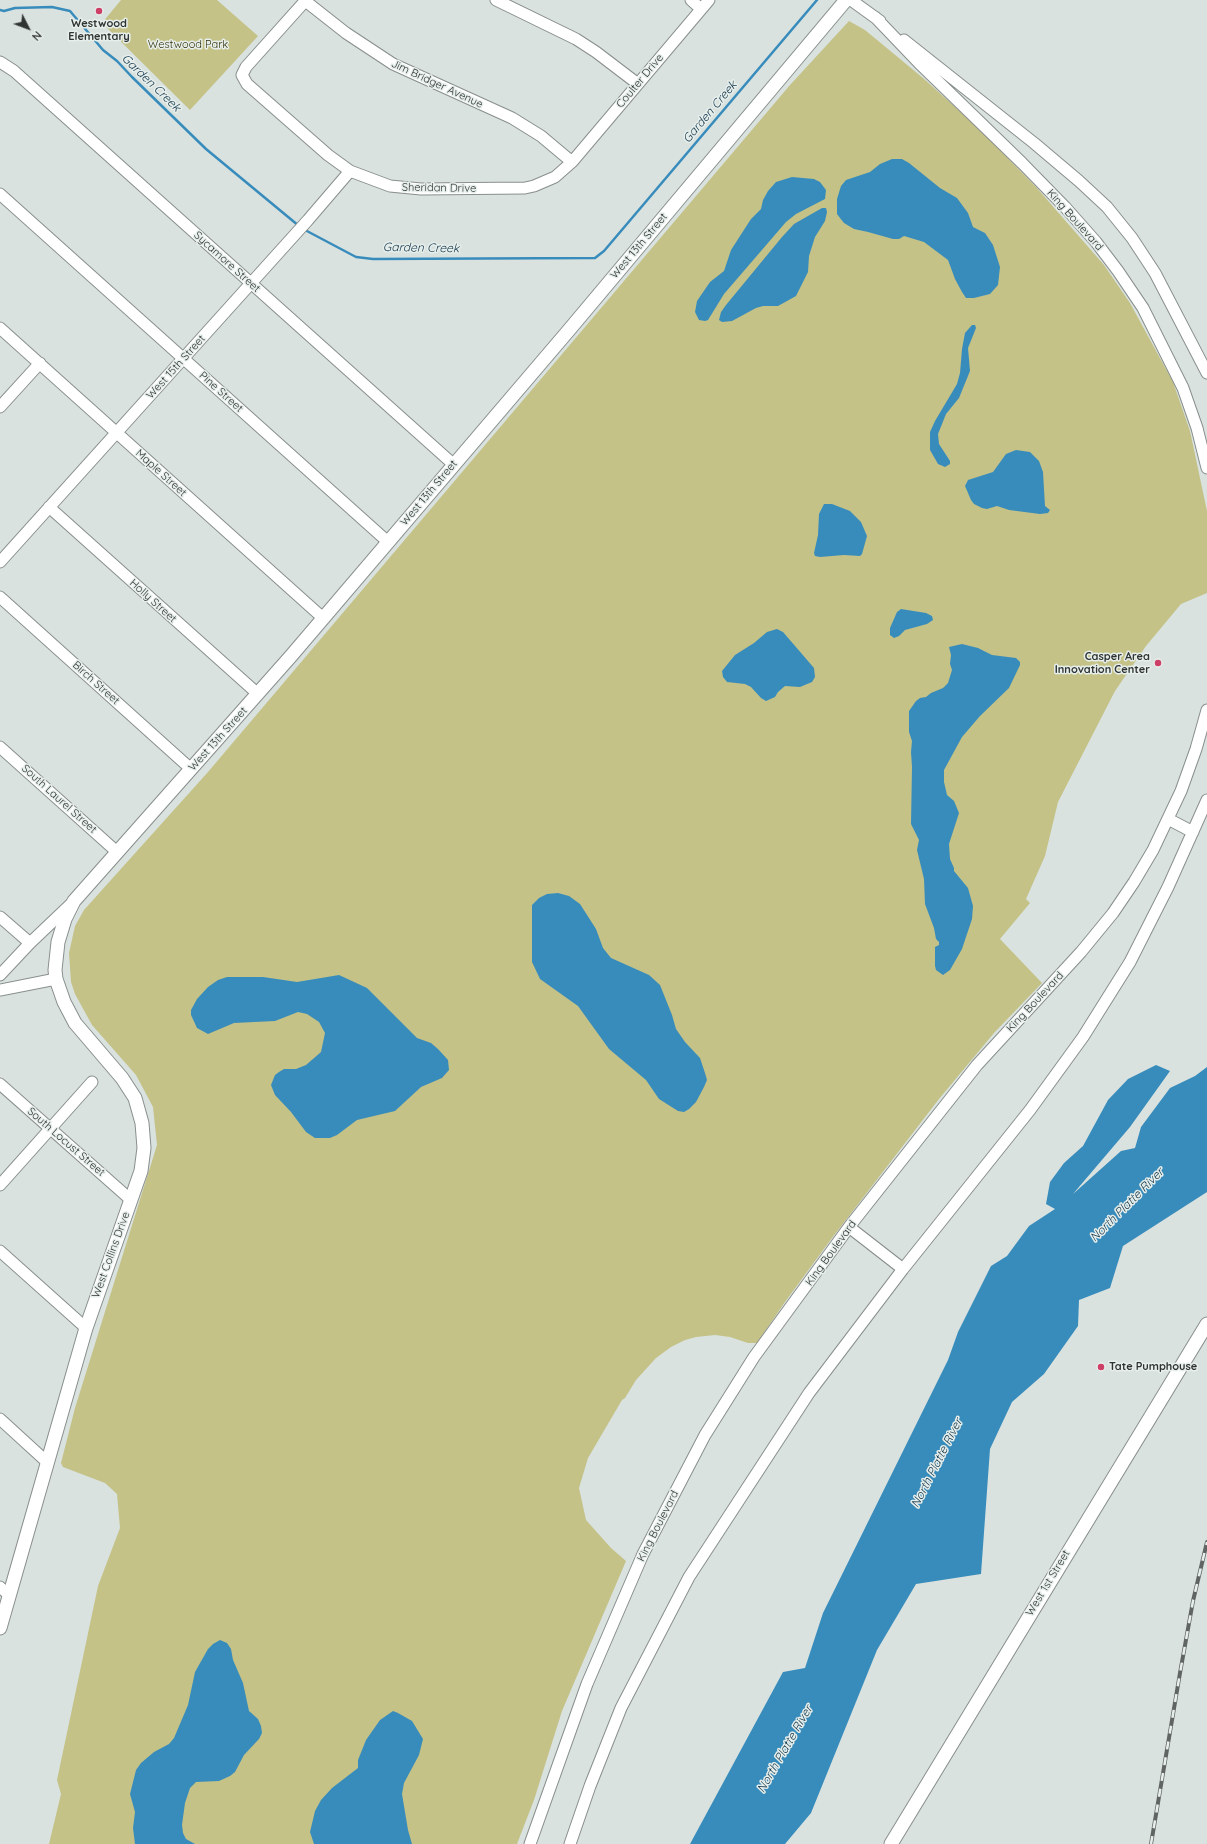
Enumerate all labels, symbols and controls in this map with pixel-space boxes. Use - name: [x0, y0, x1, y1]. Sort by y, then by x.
- marker: Westwood Elementary: [94, 6, 104, 16]
- north arrow: [8, 8, 48, 48]
- place label: Westwood Elementary: [68, 17, 130, 43]
- text: N: [29, 28, 45, 44]
- park label: Westwood Park: [148, 38, 228, 52]
- water label: Garden Creek: [118, 51, 184, 115]
- street label: Coulter Drive: [614, 51, 666, 111]
- street label: Jim Bridger Avenue: [389, 57, 485, 111]
- water label: Garden Creek: [680, 78, 740, 146]
- street label: Sheridan Drive: [402, 181, 476, 195]
- street label: King Boulevard: [1044, 187, 1106, 253]
- street label: West 13th Street: [608, 211, 670, 281]
- street label: Sycamore Street: [191, 229, 263, 295]
- water label: Garden Creek: [383, 240, 459, 256]
- street label: West 15th Street: [144, 332, 208, 402]
- street label: Pine Street: [196, 369, 246, 415]
- street label: Maple Street: [133, 447, 189, 499]
- street label: West 13th Street: [398, 458, 460, 528]
- street label: Holly Street: [127, 576, 179, 626]
- place label: Casper Area Innovation Center: [1055, 650, 1150, 676]
- marker: Casper Area Innovation Center: [1153, 658, 1163, 668]
- street label: Birch Street: [70, 659, 122, 707]
- street label: West 13th Street: [186, 704, 250, 774]
- street label: South Laurel Street: [19, 762, 99, 836]
- street label: King Boulevard: [1004, 969, 1066, 1035]
- street label: South Locust Street: [25, 1105, 107, 1179]
- water label: North Platte River: [1087, 1165, 1167, 1245]
- street label: West Collins Drive: [89, 1210, 133, 1300]
- street label: King Boulevard: [803, 1218, 859, 1288]
- place label: Tate Pumphouse: [1109, 1360, 1197, 1374]
- marker: Tate Pumphouse: [1096, 1362, 1106, 1372]
- water label: North Platte River: [908, 1416, 966, 1510]
- street label: King Boulevard: [634, 1488, 682, 1564]
- street label: West 1st Street: [1023, 1548, 1073, 1618]
- water label: North Platte River: [754, 1703, 816, 1795]

